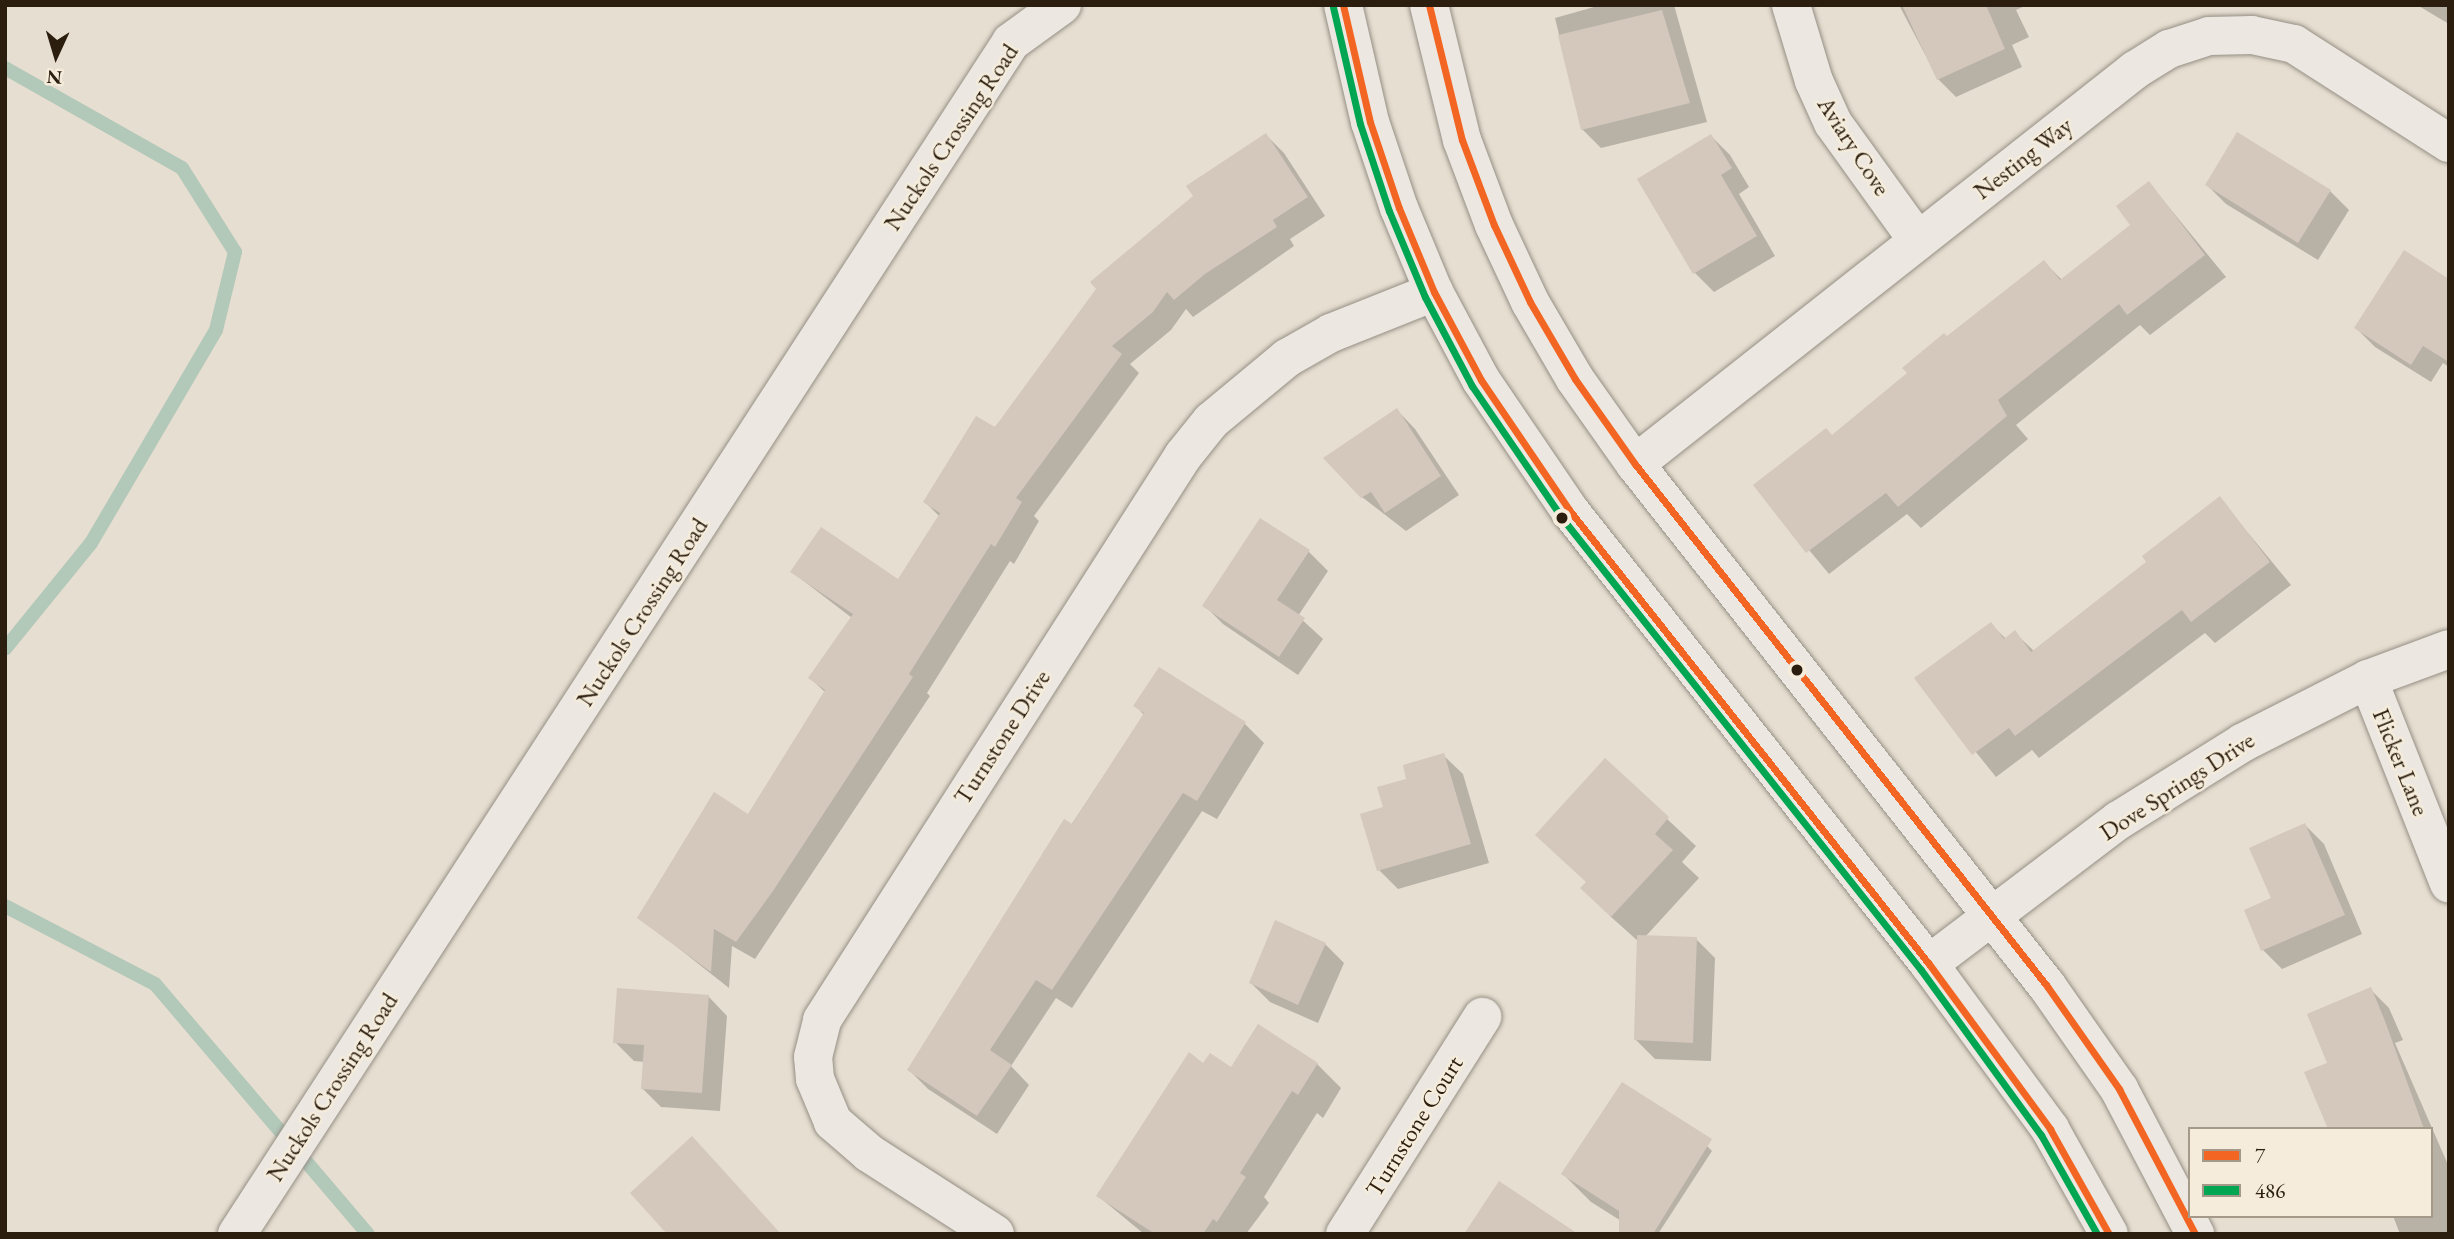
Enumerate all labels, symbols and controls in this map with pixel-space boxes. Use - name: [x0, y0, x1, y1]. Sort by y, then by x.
- north arrow: [21, 21, 91, 91]
- street label: Nuckols Crossing Road: [878, 38, 1024, 236]
- text: N: [46, 64, 63, 90]
- street label: Aviary Cove: [1811, 91, 1897, 201]
- street label: Nesting Way: [1968, 111, 2078, 205]
- unlabelled marker: [1555, 511, 1569, 525]
- street label: Nuckols Crossing Road: [570, 512, 714, 712]
- unlabelled marker: [1790, 663, 1804, 677]
- street label: Turnstone Drive: [948, 664, 1056, 810]
- street label: Flicker Lane: [2367, 704, 2435, 820]
- street label: Dove Springs Drive: [2094, 725, 2260, 847]
- street label: Nuckols Crossing Road: [260, 987, 404, 1187]
- street label: Turnstone Court: [1359, 1050, 1469, 1202]
- legend: [2188, 1127, 2433, 1218]
- text: 7: [2255, 1142, 2265, 1169]
- text: 486: [2255, 1177, 2285, 1204]

